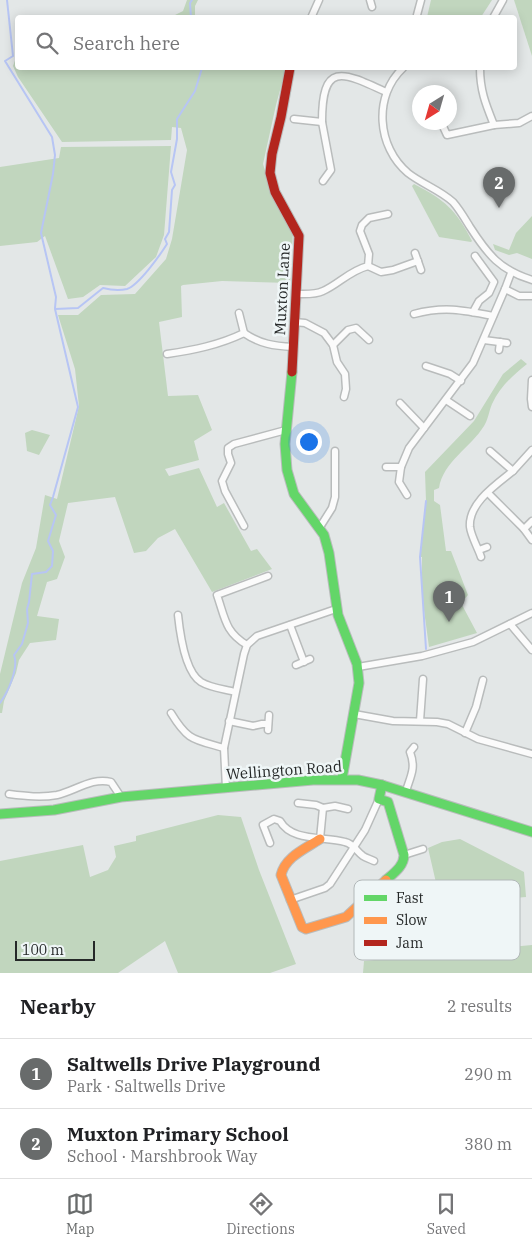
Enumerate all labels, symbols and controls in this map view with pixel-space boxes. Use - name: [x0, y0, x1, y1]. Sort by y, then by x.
- search box: [15, 15, 517, 70]
- icon: search: [33, 29, 61, 57]
- text: Search here: [73, 31, 180, 55]
- north arrow: [412, 85, 457, 130]
- pin: 2: [483, 167, 515, 208]
- street label: Muxton Lane: [270, 242, 294, 336]
- your location: [296, 429, 322, 455]
- pin: 1: [433, 581, 465, 622]
- street label: Wellington Road: [226, 756, 342, 784]
- legend: [354, 880, 520, 960]
- text: Fast: [396, 889, 424, 907]
- text: Slow: [396, 911, 427, 929]
- text: Jam: [396, 934, 423, 952]
- scale bar: [15, 938, 95, 961]
- text: 100 m: [22, 941, 64, 959]
- text: Nearby: [20, 992, 96, 1020]
- text: 2 results: [447, 996, 512, 1016]
- text: Saltwells Drive Playground: [67, 1052, 320, 1076]
- text: 1: [31, 1064, 41, 1084]
- text: 290 m: [464, 1064, 512, 1084]
- text: Park · Saltwells Drive: [67, 1076, 226, 1096]
- text: Muxton Primary School: [67, 1122, 289, 1146]
- text: 2: [31, 1134, 41, 1154]
- text: 380 m: [464, 1134, 512, 1154]
- text: School · Marshbrook Way: [67, 1146, 257, 1166]
- tab: Map: [66, 1190, 94, 1238]
- tab: Directions: [226, 1190, 295, 1238]
- tab: Saved: [427, 1190, 466, 1238]

